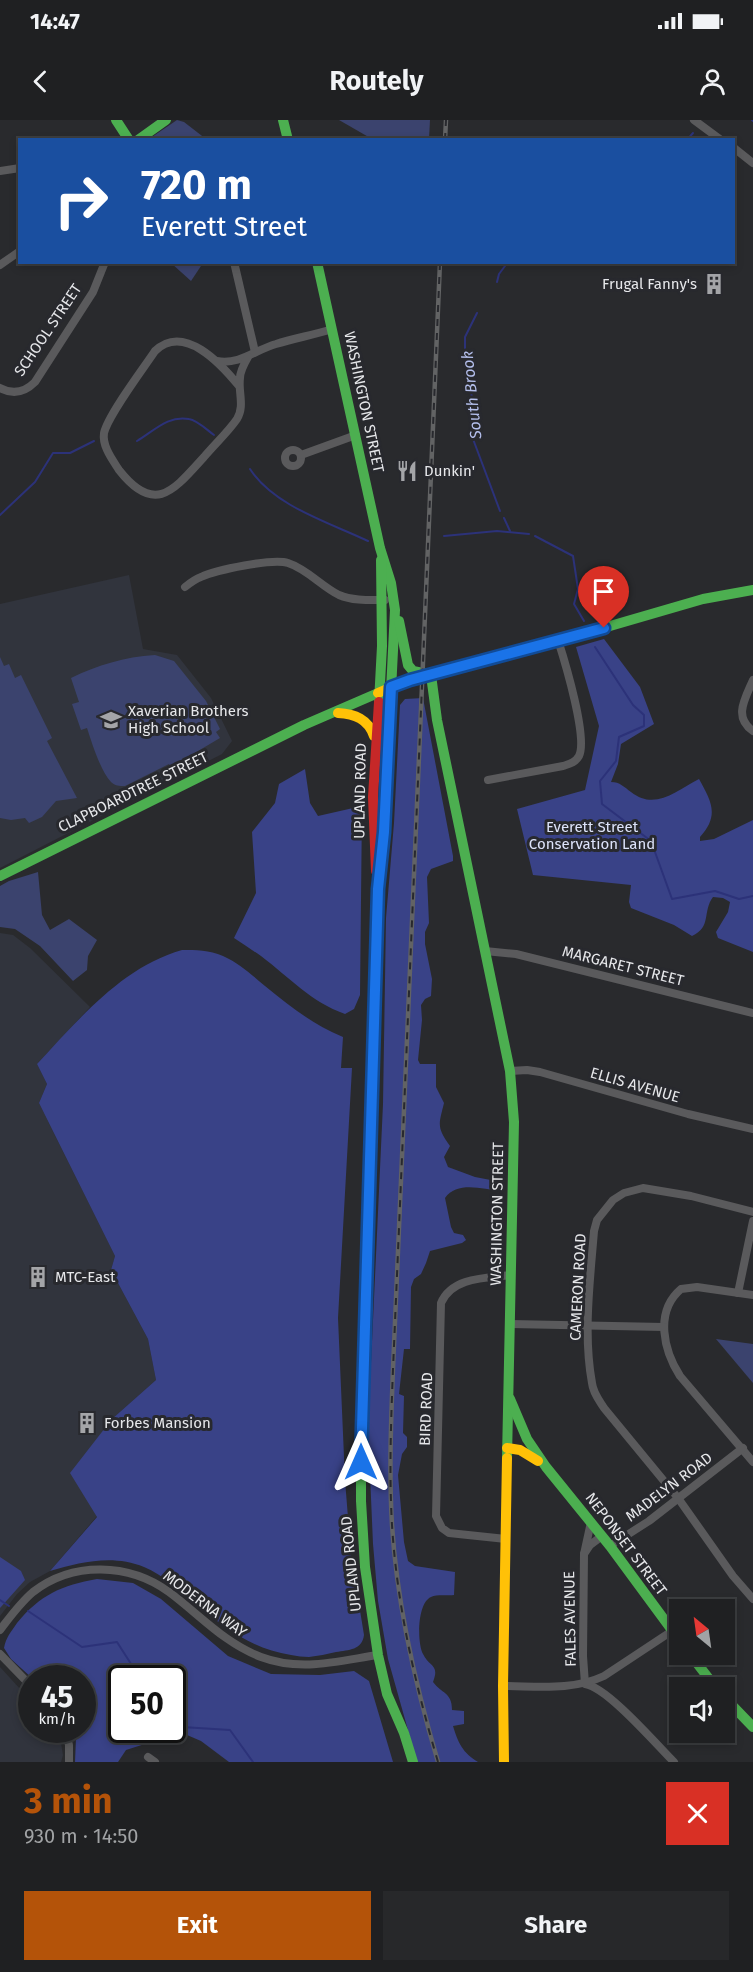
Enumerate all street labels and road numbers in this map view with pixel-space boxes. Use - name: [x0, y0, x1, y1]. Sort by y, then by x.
- street label: SCHOOL STREET: [10, 280, 86, 380]
- street label: WASHINGTON STREET: [340, 330, 388, 474]
- street label: UPLAND ROAD: [350, 743, 370, 839]
- street label: CLAPBOARDTREE STREET: [55, 748, 211, 836]
- street label: MARGARET STREET: [560, 942, 686, 990]
- street label: ELLIS AVENUE: [588, 1064, 682, 1106]
- street label: WASHINGTON STREET: [487, 1142, 507, 1286]
- street label: CAMERON ROAD: [566, 1233, 590, 1341]
- street label: BIRD ROAD: [416, 1372, 436, 1446]
- street label: MADELYN ROAD: [622, 1449, 716, 1525]
- street label: NEPONSET STREET: [581, 1489, 671, 1599]
- street label: UPLAND ROAD: [337, 1515, 365, 1613]
- street label: MODERNA WAY: [160, 1567, 251, 1642]
- street label: FALES AVENUE: [560, 1571, 580, 1667]

